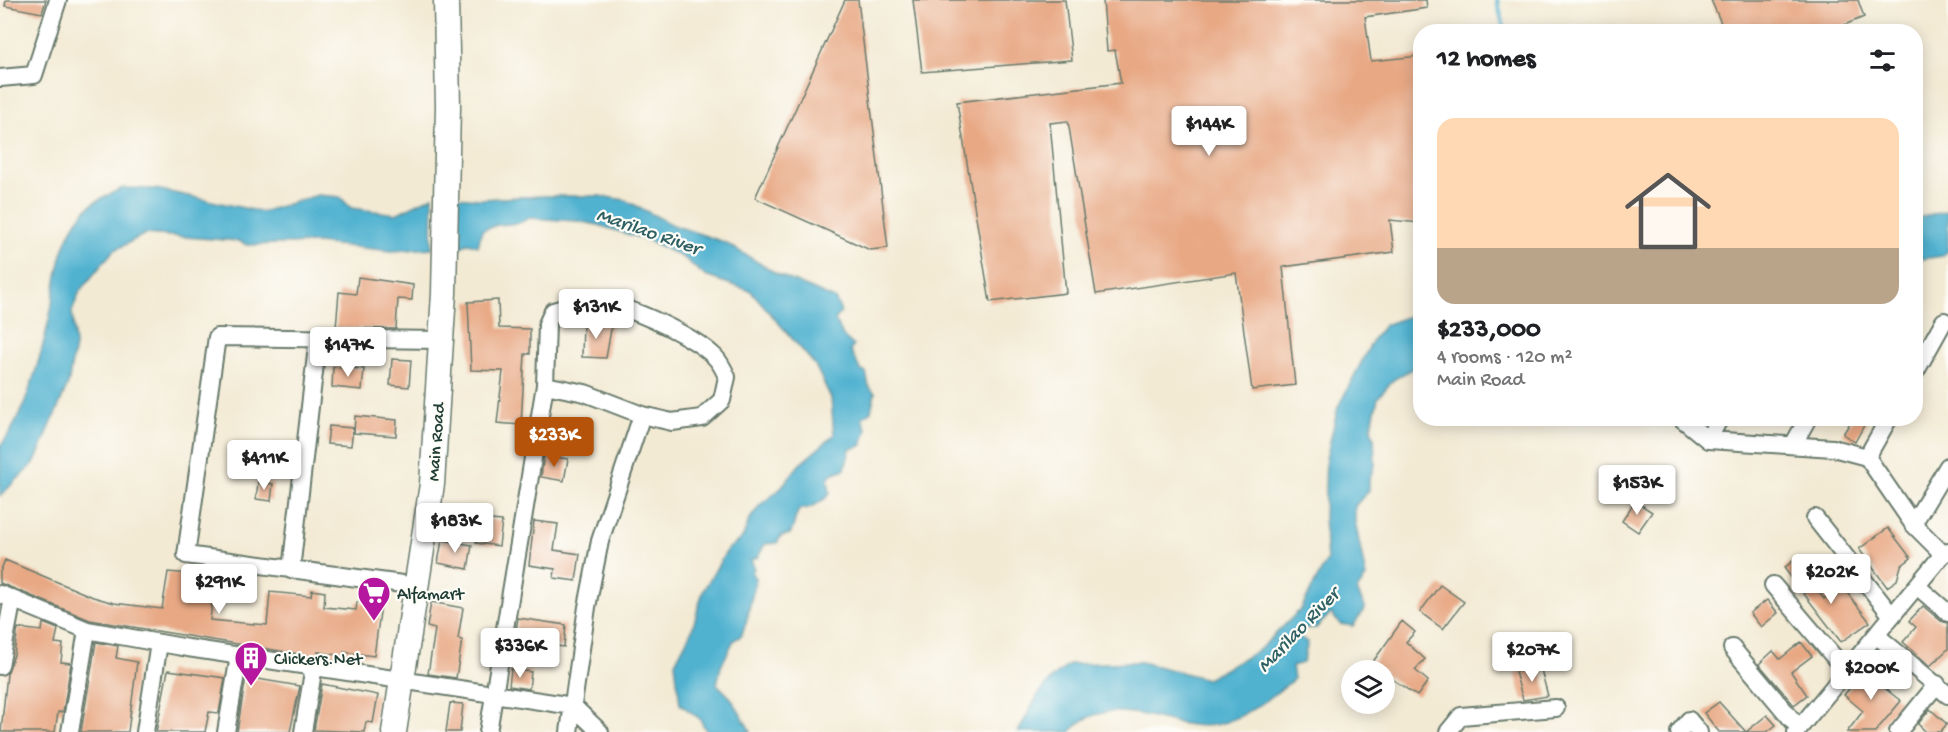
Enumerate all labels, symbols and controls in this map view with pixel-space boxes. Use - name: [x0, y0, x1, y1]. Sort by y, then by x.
- icon: filters: [1866, 44, 1899, 77]
- text: 12 homes: [1437, 45, 1535, 76]
- pin: $144K: [1167, 106, 1251, 157]
- text: $144K: [1185, 114, 1233, 137]
- icon: home: [1614, 157, 1722, 265]
- water label: Marilao River: [593, 205, 706, 263]
- pin: $131K: [554, 289, 638, 340]
- text: $131K: [573, 297, 619, 320]
- text: $233,000: [1437, 316, 1541, 347]
- pin: $147K: [306, 327, 390, 378]
- text: $147K: [324, 335, 372, 358]
- text: 4 rooms · 120 m²: [1437, 347, 1572, 370]
- text: Main Road: [1437, 370, 1524, 393]
- street label: Main Road: [424, 401, 451, 482]
- pin: $233K: [512, 417, 596, 468]
- text: $233K: [529, 425, 579, 448]
- pin: $411K: [222, 440, 306, 491]
- text: $411K: [241, 448, 287, 471]
- pin: $153K: [1595, 465, 1679, 516]
- text: $153K: [1613, 473, 1661, 496]
- pin: $183K: [413, 503, 497, 554]
- text: $183K: [430, 511, 480, 534]
- pin: $202K: [1789, 554, 1873, 605]
- text: $202K: [1806, 562, 1856, 585]
- pin: $291K: [177, 564, 261, 615]
- text: $291K: [195, 572, 243, 595]
- supermarket icon: Alfamart: [356, 575, 392, 622]
- water label: Marilao River: [1254, 582, 1348, 678]
- place label: Alfamart: [397, 585, 465, 606]
- pin: $336K: [478, 628, 562, 679]
- pin: $207K: [1490, 632, 1574, 683]
- text: $336K: [495, 636, 545, 659]
- building icon: Clickers.Net: [233, 640, 269, 687]
- text: $207K: [1506, 640, 1558, 663]
- place label: Clickers.Net: [274, 650, 364, 671]
- pin: $200K: [1829, 650, 1913, 701]
- text: $200K: [1845, 658, 1897, 681]
- map controls: [1341, 660, 1395, 714]
- button: layers: [1341, 660, 1395, 714]

